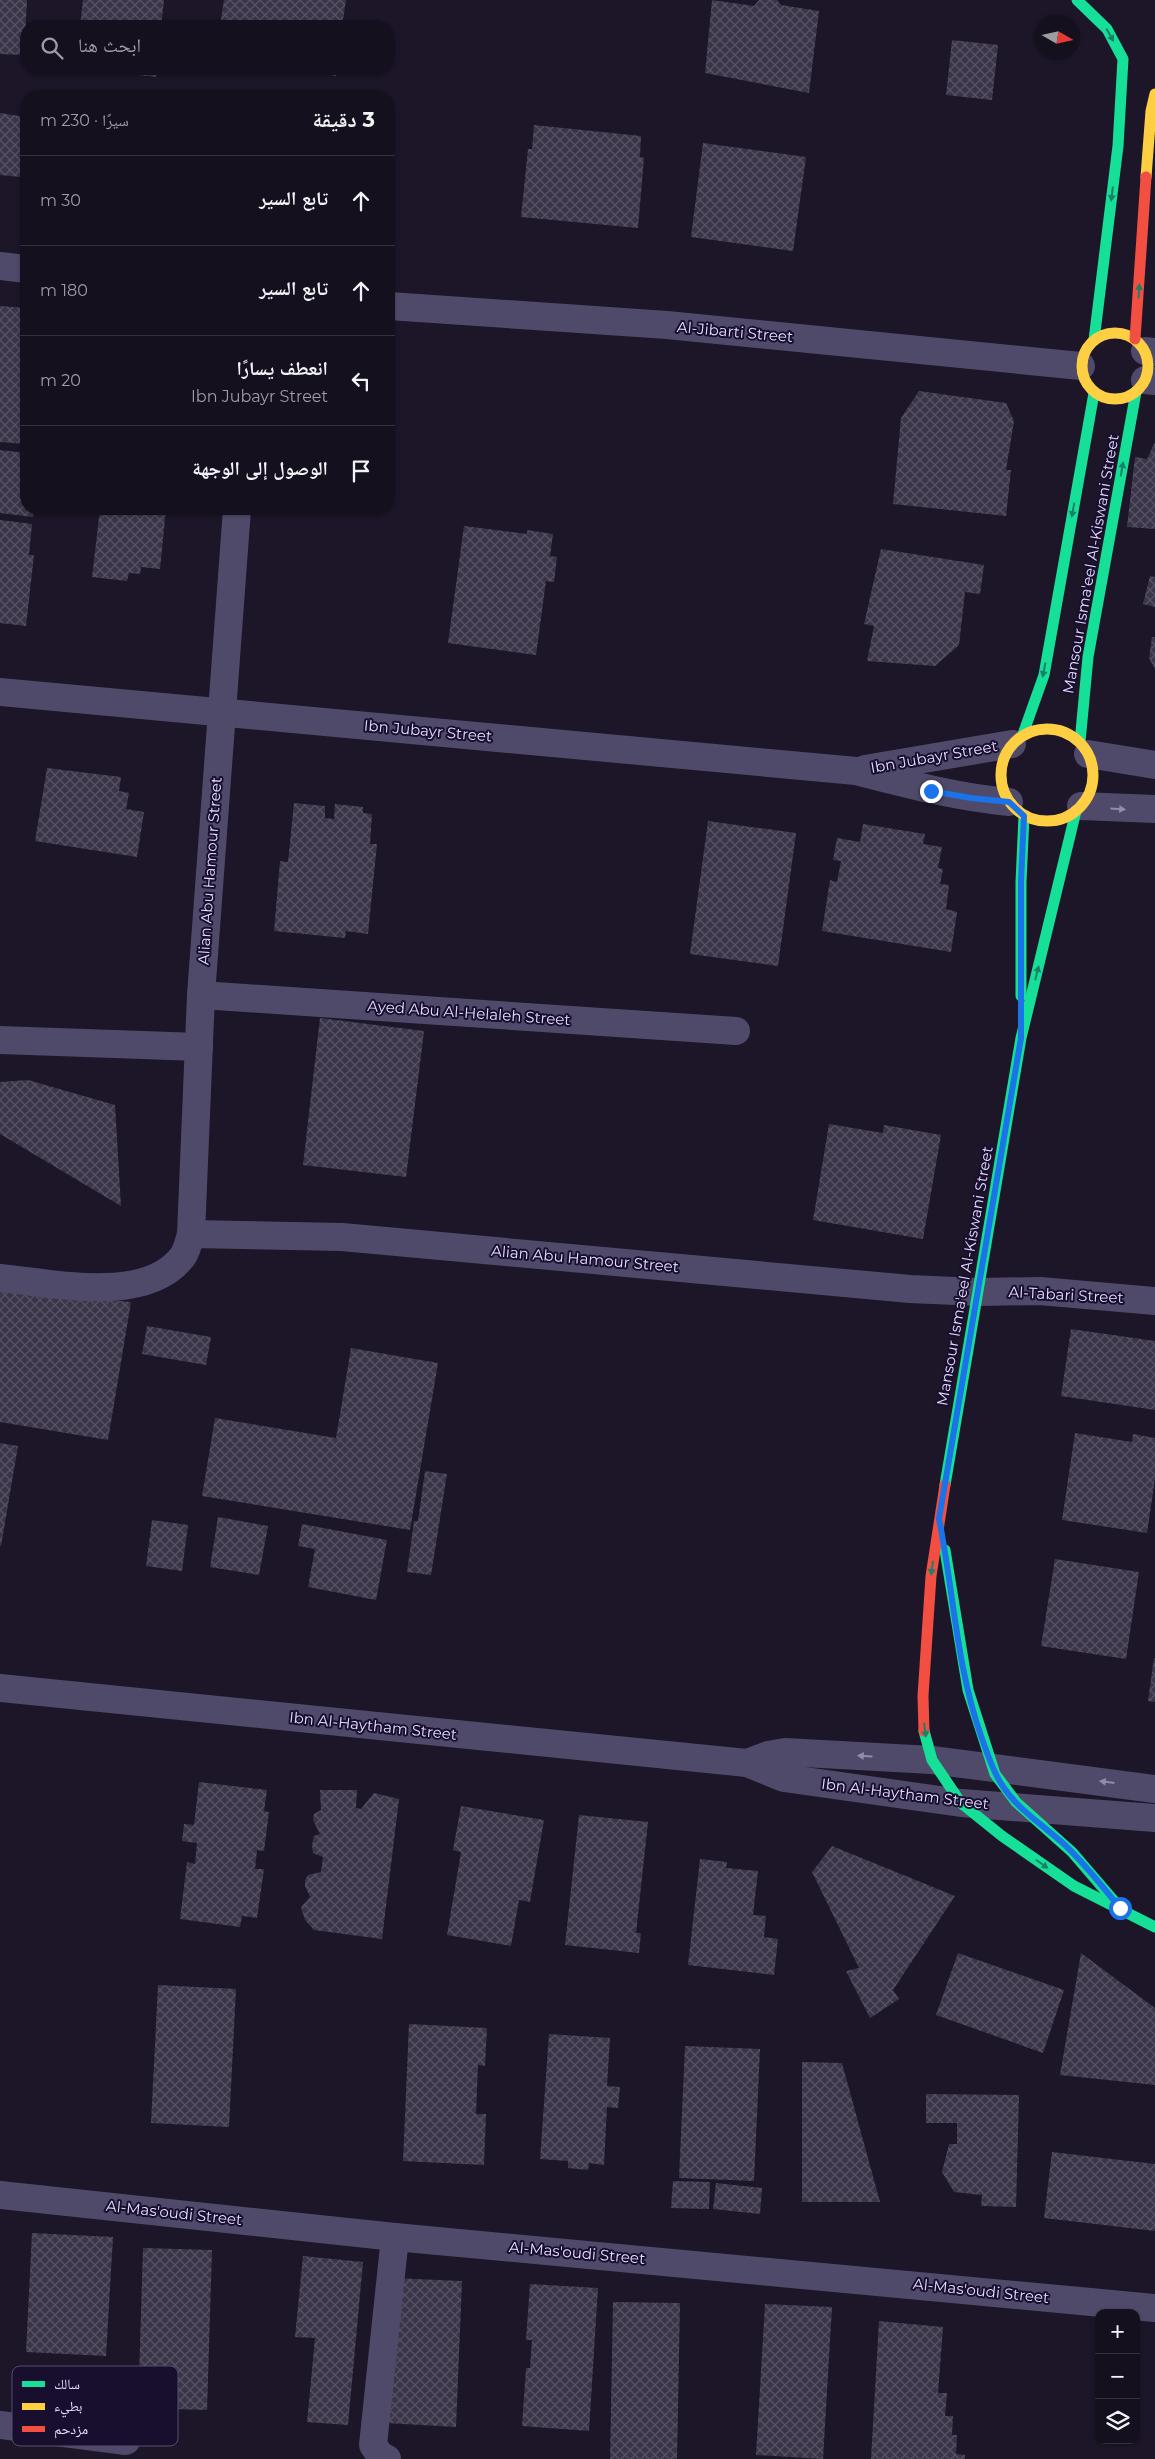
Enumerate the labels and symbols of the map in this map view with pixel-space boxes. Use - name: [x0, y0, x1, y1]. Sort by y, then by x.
- north arrow: [1035, 15, 1080, 60]
- one-way arrow: [1106, 28, 1114, 42]
- one-way arrow: [1108, 186, 1116, 202]
- one-way arrow: [1135, 283, 1143, 299]
- street label: Al-Jibarti Street: [676, 317, 794, 346]
- street label: Mansour Isma'eel Al-Kiswani Street: [1058, 433, 1123, 695]
- one-way arrow: [1119, 461, 1127, 477]
- one-way arrow: [1069, 502, 1077, 518]
- one-way arrow: [1040, 662, 1048, 678]
- street label: Ibn Jubayr Street: [363, 715, 493, 746]
- street label: Ibn Jubayr Street: [869, 736, 999, 777]
- street label: Alian Abu Hamour Street: [193, 776, 226, 966]
- route end: [920, 780, 943, 803]
- one-way arrow: [1110, 805, 1126, 813]
- one-way arrow: [1033, 966, 1041, 981]
- street label: Ayed Abu Al-Helaleh Street: [367, 996, 571, 1029]
- street label: Mansour Isma'eel Al-Kiswani Street: [932, 1145, 997, 1407]
- street label: Alian Abu Hamour Street: [490, 1241, 680, 1276]
- street label: Al-Tabari Street: [1008, 1282, 1124, 1307]
- one-way arrow: [928, 1560, 936, 1576]
- street label: Ibn Al-Haytham Street: [288, 1707, 458, 1744]
- one-way arrow: [921, 1722, 929, 1738]
- one-way arrow: [857, 1752, 873, 1760]
- street label: Ibn Al-Haytham Street: [820, 1774, 990, 1813]
- one-way arrow: [1098, 1778, 1114, 1786]
- one-way arrow: [1035, 1859, 1049, 1869]
- route start: [1109, 1897, 1132, 1920]
- street label: Al-Mas'oudi Street: [105, 2196, 243, 2229]
- street label: Al-Mas'oudi Street: [508, 2237, 646, 2268]
- street label: Al-Mas'oudi Street: [912, 2274, 1050, 2307]
- legend: [12, 2366, 178, 2446]
- text: سالك: [54, 2375, 80, 2393]
- text: بطيء: [54, 2397, 83, 2418]
- text: مزدحم: [54, 2420, 88, 2439]

